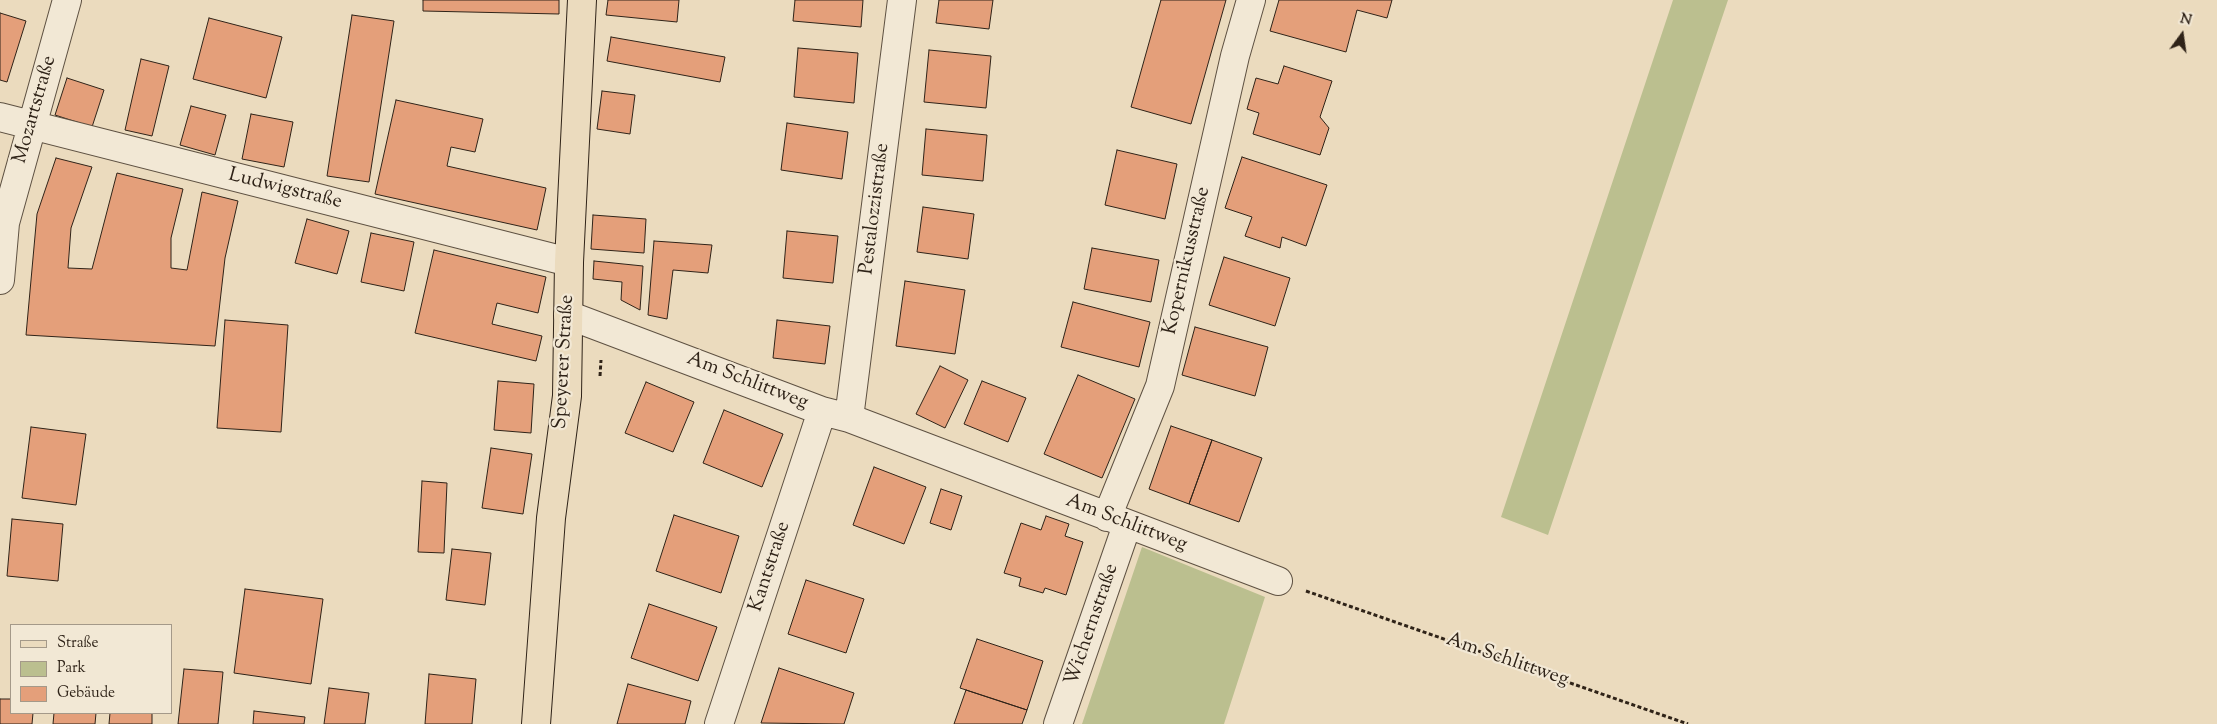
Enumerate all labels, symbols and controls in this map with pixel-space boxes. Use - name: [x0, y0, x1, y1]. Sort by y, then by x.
- text: N: [2178, 9, 2193, 32]
- north arrow: [2157, 10, 2207, 60]
- street label: Mozartstraße: [9, 53, 63, 167]
- street label: Pestalozzistraße: [856, 142, 896, 276]
- street label: Ludwigstraße: [226, 164, 344, 216]
- street label: Kopernikusstraße: [1159, 185, 1217, 337]
- street label: Speyerer Straße: [549, 294, 581, 430]
- street label: Am Schlittweg: [683, 348, 811, 416]
- street label: Am Schlittweg: [1062, 490, 1190, 558]
- street label: Kantstraße: [745, 519, 797, 615]
- street label: Wichernstraße: [1061, 561, 1125, 689]
- legend: [10, 624, 172, 714]
- street label: Am Schlittweg: [1443, 629, 1571, 693]
- text: Straße: [57, 633, 99, 654]
- text: Park: [57, 658, 86, 679]
- text: Gebäude: [57, 683, 115, 704]

